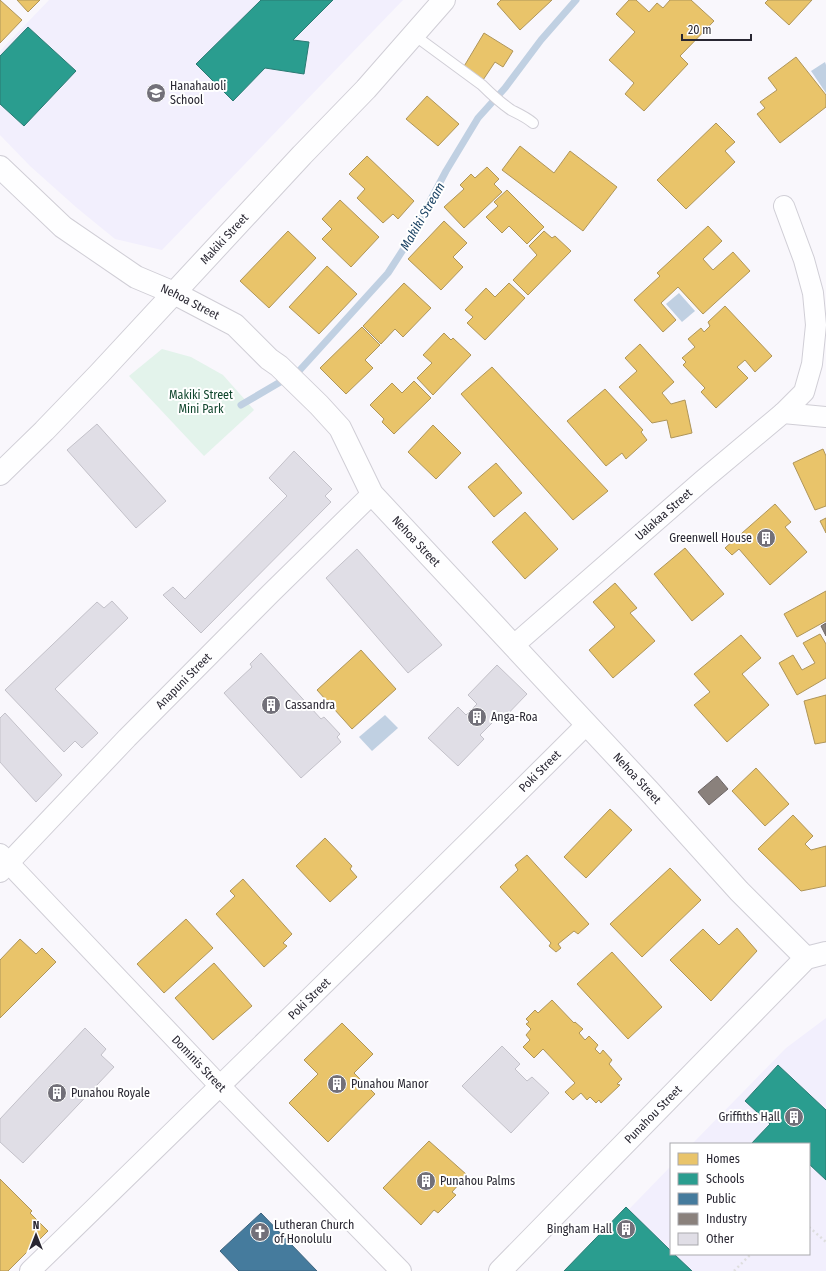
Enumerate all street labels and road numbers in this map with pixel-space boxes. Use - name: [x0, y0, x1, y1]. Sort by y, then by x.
- street label: Makiki Street: [197, 211, 251, 267]
- street label: Nehoa Street: [159, 281, 222, 323]
- street label: Ualakaa Street: [632, 486, 695, 543]
- street label: Nehoa Street: [389, 513, 443, 570]
- street label: Anapuni Street: [153, 650, 214, 712]
- street label: Poki Street: [516, 747, 564, 795]
- street label: Nehoa Street: [610, 750, 664, 807]
- street label: Poki Street: [285, 975, 333, 1022]
- street label: Dominis Street: [169, 1033, 229, 1095]
- street label: Punahou Street: [622, 1082, 685, 1146]

